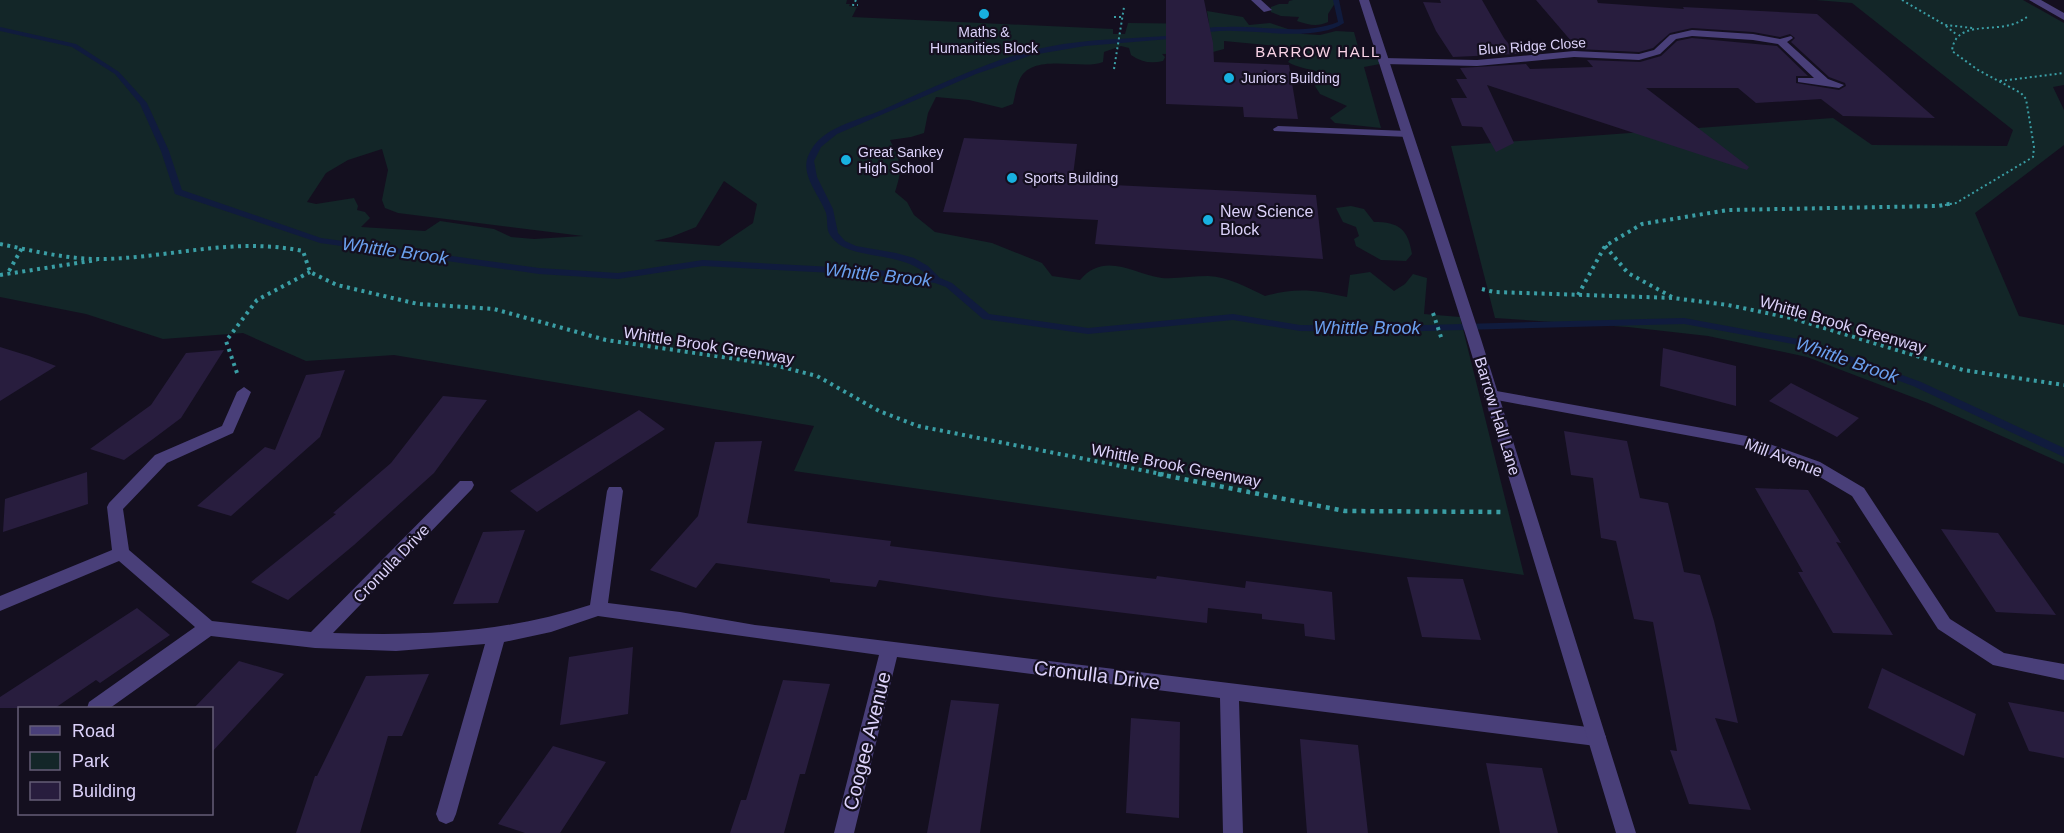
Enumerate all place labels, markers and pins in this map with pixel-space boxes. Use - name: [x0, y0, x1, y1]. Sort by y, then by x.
- marker: Maths & Humanities Block: [977, 7, 991, 21]
- place label: Maths & Humanities Block: [930, 24, 1039, 56]
- place label: Juniors Building: [1241, 70, 1340, 86]
- marker: Juniors Building: [1222, 71, 1236, 85]
- place label: Great Sankey High School: [858, 144, 944, 176]
- marker: Great Sankey High School: [839, 153, 853, 167]
- place label: Sports Building: [1024, 170, 1118, 186]
- marker: Sports Building: [1005, 171, 1019, 185]
- place label: New Science Block: [1220, 203, 1313, 238]
- marker: New Science Block: [1201, 213, 1215, 227]

